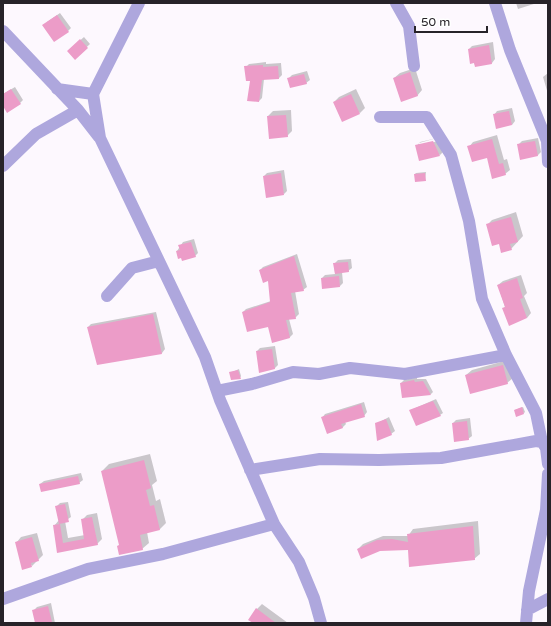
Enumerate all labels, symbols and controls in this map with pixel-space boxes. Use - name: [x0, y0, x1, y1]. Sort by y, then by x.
- scale bar: [415, 8, 487, 34]
- text: 50 m: [421, 15, 450, 29]

